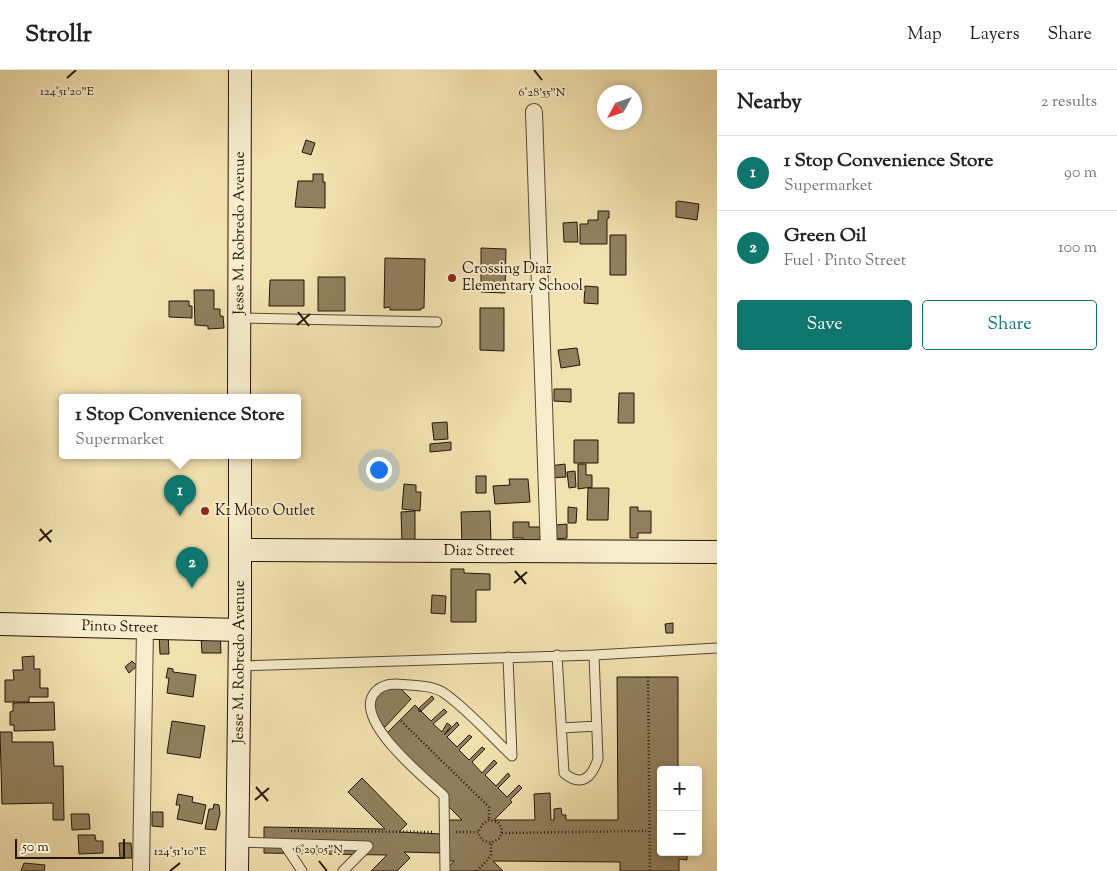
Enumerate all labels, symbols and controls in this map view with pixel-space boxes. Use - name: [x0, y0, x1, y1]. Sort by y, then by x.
- text: Strollr: [25, 18, 92, 52]
- text: Map: [907, 22, 942, 48]
- text: Layers: [970, 22, 1020, 48]
- text: Share: [1048, 22, 1092, 48]
- text: 124°51'20"E: [40, 83, 95, 101]
- text: 6°28'55"N: [519, 84, 566, 102]
- north arrow: [597, 85, 642, 130]
- text: Nearby: [737, 88, 802, 118]
- text: 2 results: [1041, 91, 1097, 114]
- text: 1 Stop Convenience Store: [784, 148, 993, 175]
- street label: Jesse M. Robredo Avenue: [229, 151, 250, 316]
- text: 1: [750, 162, 756, 185]
- text: 90 m: [1064, 162, 1097, 185]
- text: Supermarket: [784, 175, 873, 198]
- text: Green Oil: [784, 223, 867, 250]
- text: 2: [749, 237, 757, 260]
- text: 100 m: [1058, 237, 1097, 260]
- text: Fuel · Pinto Street: [784, 250, 906, 273]
- place label: Crossing Diaz Elementary School: [462, 259, 583, 297]
- marker: Crossing Diaz Elementary School: [446, 272, 458, 284]
- button: Save: [737, 300, 912, 350]
- button: Share: [922, 300, 1097, 350]
- popup: [59, 394, 301, 459]
- text: 1 Stop Convenience Store: [75, 402, 285, 429]
- text: Supermarket: [75, 429, 164, 452]
- your location: [366, 457, 392, 483]
- pin: 1: [164, 475, 196, 516]
- place label: K1 Moto Outlet: [215, 501, 315, 522]
- marker: K1 Moto Outlet: [199, 505, 211, 517]
- street label: Diaz Street: [444, 540, 514, 562]
- pin: 2: [176, 547, 208, 588]
- street label: Jesse M. Robredo Avenue: [228, 580, 251, 745]
- street label: Pinto Street: [81, 616, 159, 638]
- map controls: [657, 766, 702, 856]
- button: +: [657, 766, 702, 811]
- button: −: [657, 811, 702, 856]
- scale bar: [15, 836, 125, 859]
- text: 50 m: [22, 838, 49, 858]
- text: 6°29'05"N: [295, 841, 343, 859]
- text: 124°51'10"E: [154, 843, 207, 861]

